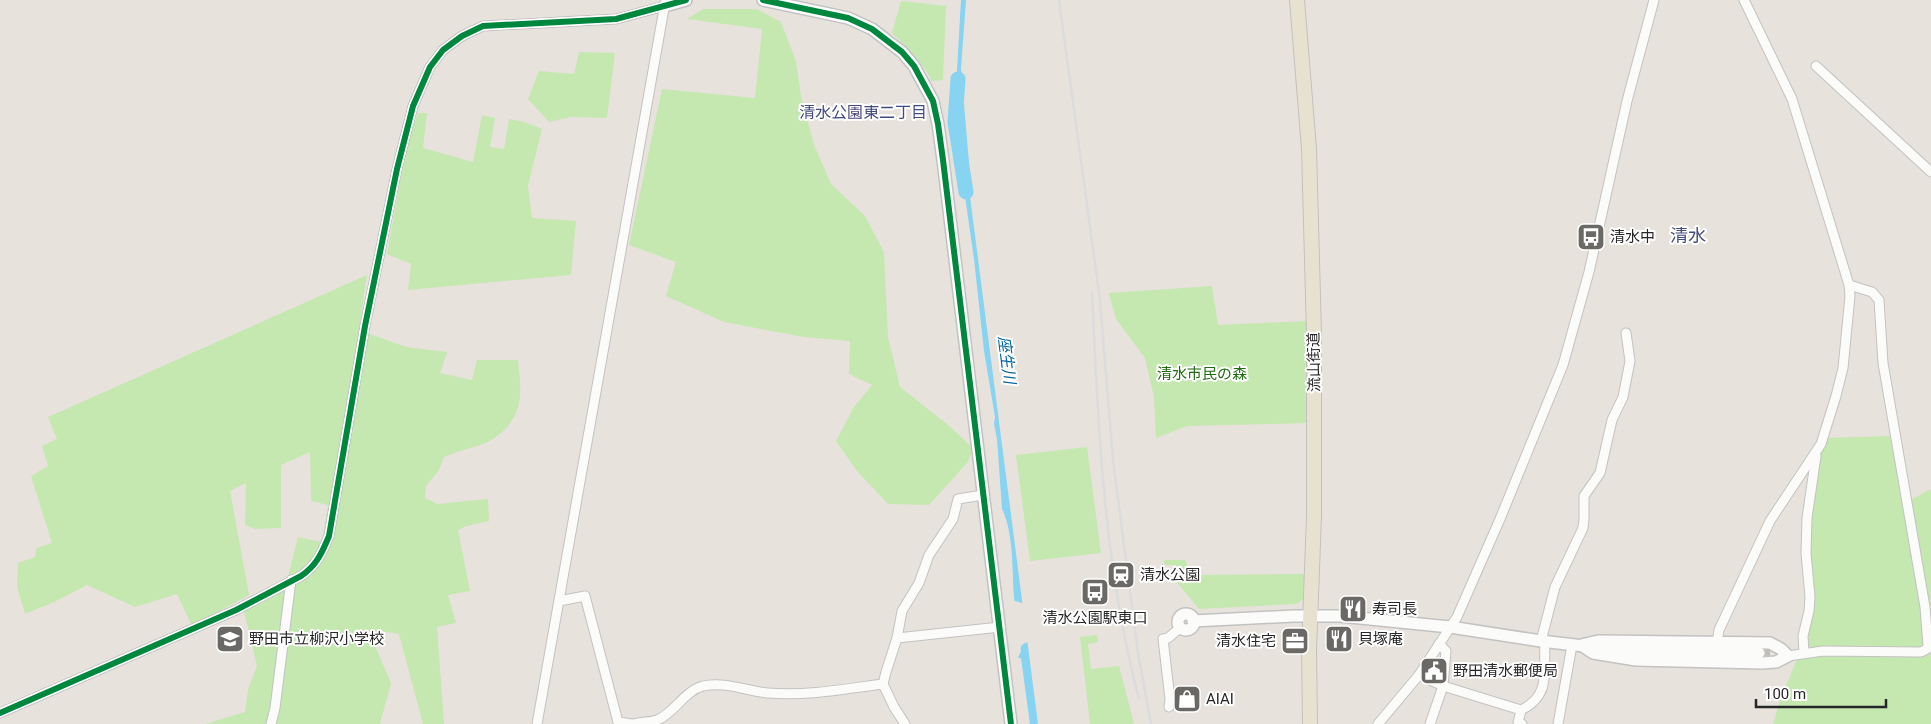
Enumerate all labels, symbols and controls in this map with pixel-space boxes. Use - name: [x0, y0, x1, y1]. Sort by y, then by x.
- district label: 清水公園東二丁目: [799, 103, 927, 122]
- bus stop icon: 清水中: [1576, 222, 1606, 252]
- district label: 清水: [1670, 225, 1706, 246]
- place label: 清水中: [1610, 228, 1655, 246]
- street label: 流山街道: [1304, 332, 1324, 392]
- water label: 座生川: [995, 335, 1020, 387]
- park label: 清水市民の森: [1157, 365, 1247, 383]
- station icon: 清水公園: [1106, 560, 1136, 590]
- place label: 清水公園: [1140, 566, 1200, 584]
- bus stop icon: 清水公園駅東口: [1080, 577, 1110, 607]
- restaurant icon: 寿司長: [1338, 594, 1368, 624]
- place label: 寿司長: [1372, 600, 1417, 618]
- place label: 清水公園駅東口: [1042, 609, 1148, 627]
- school or university icon: 野田市立柳沢小学校: [215, 624, 245, 654]
- restaurant icon: 貝塚庵: [1324, 624, 1354, 654]
- office icon: 清水住宅: [1280, 626, 1310, 656]
- place label: 野田市立柳沢小学校: [249, 630, 384, 648]
- place label: 貝塚庵: [1358, 630, 1403, 648]
- place label: 清水住宅: [1216, 632, 1276, 650]
- public building icon: 野田清水郵便局: [1419, 656, 1449, 686]
- place label: 野田清水郵便局: [1453, 662, 1558, 680]
- scale bar: [1756, 676, 1886, 708]
- shop icon: AIAI: [1172, 684, 1202, 714]
- text: 100 m: [1764, 685, 1806, 703]
- place label: AIAI: [1206, 690, 1234, 708]

